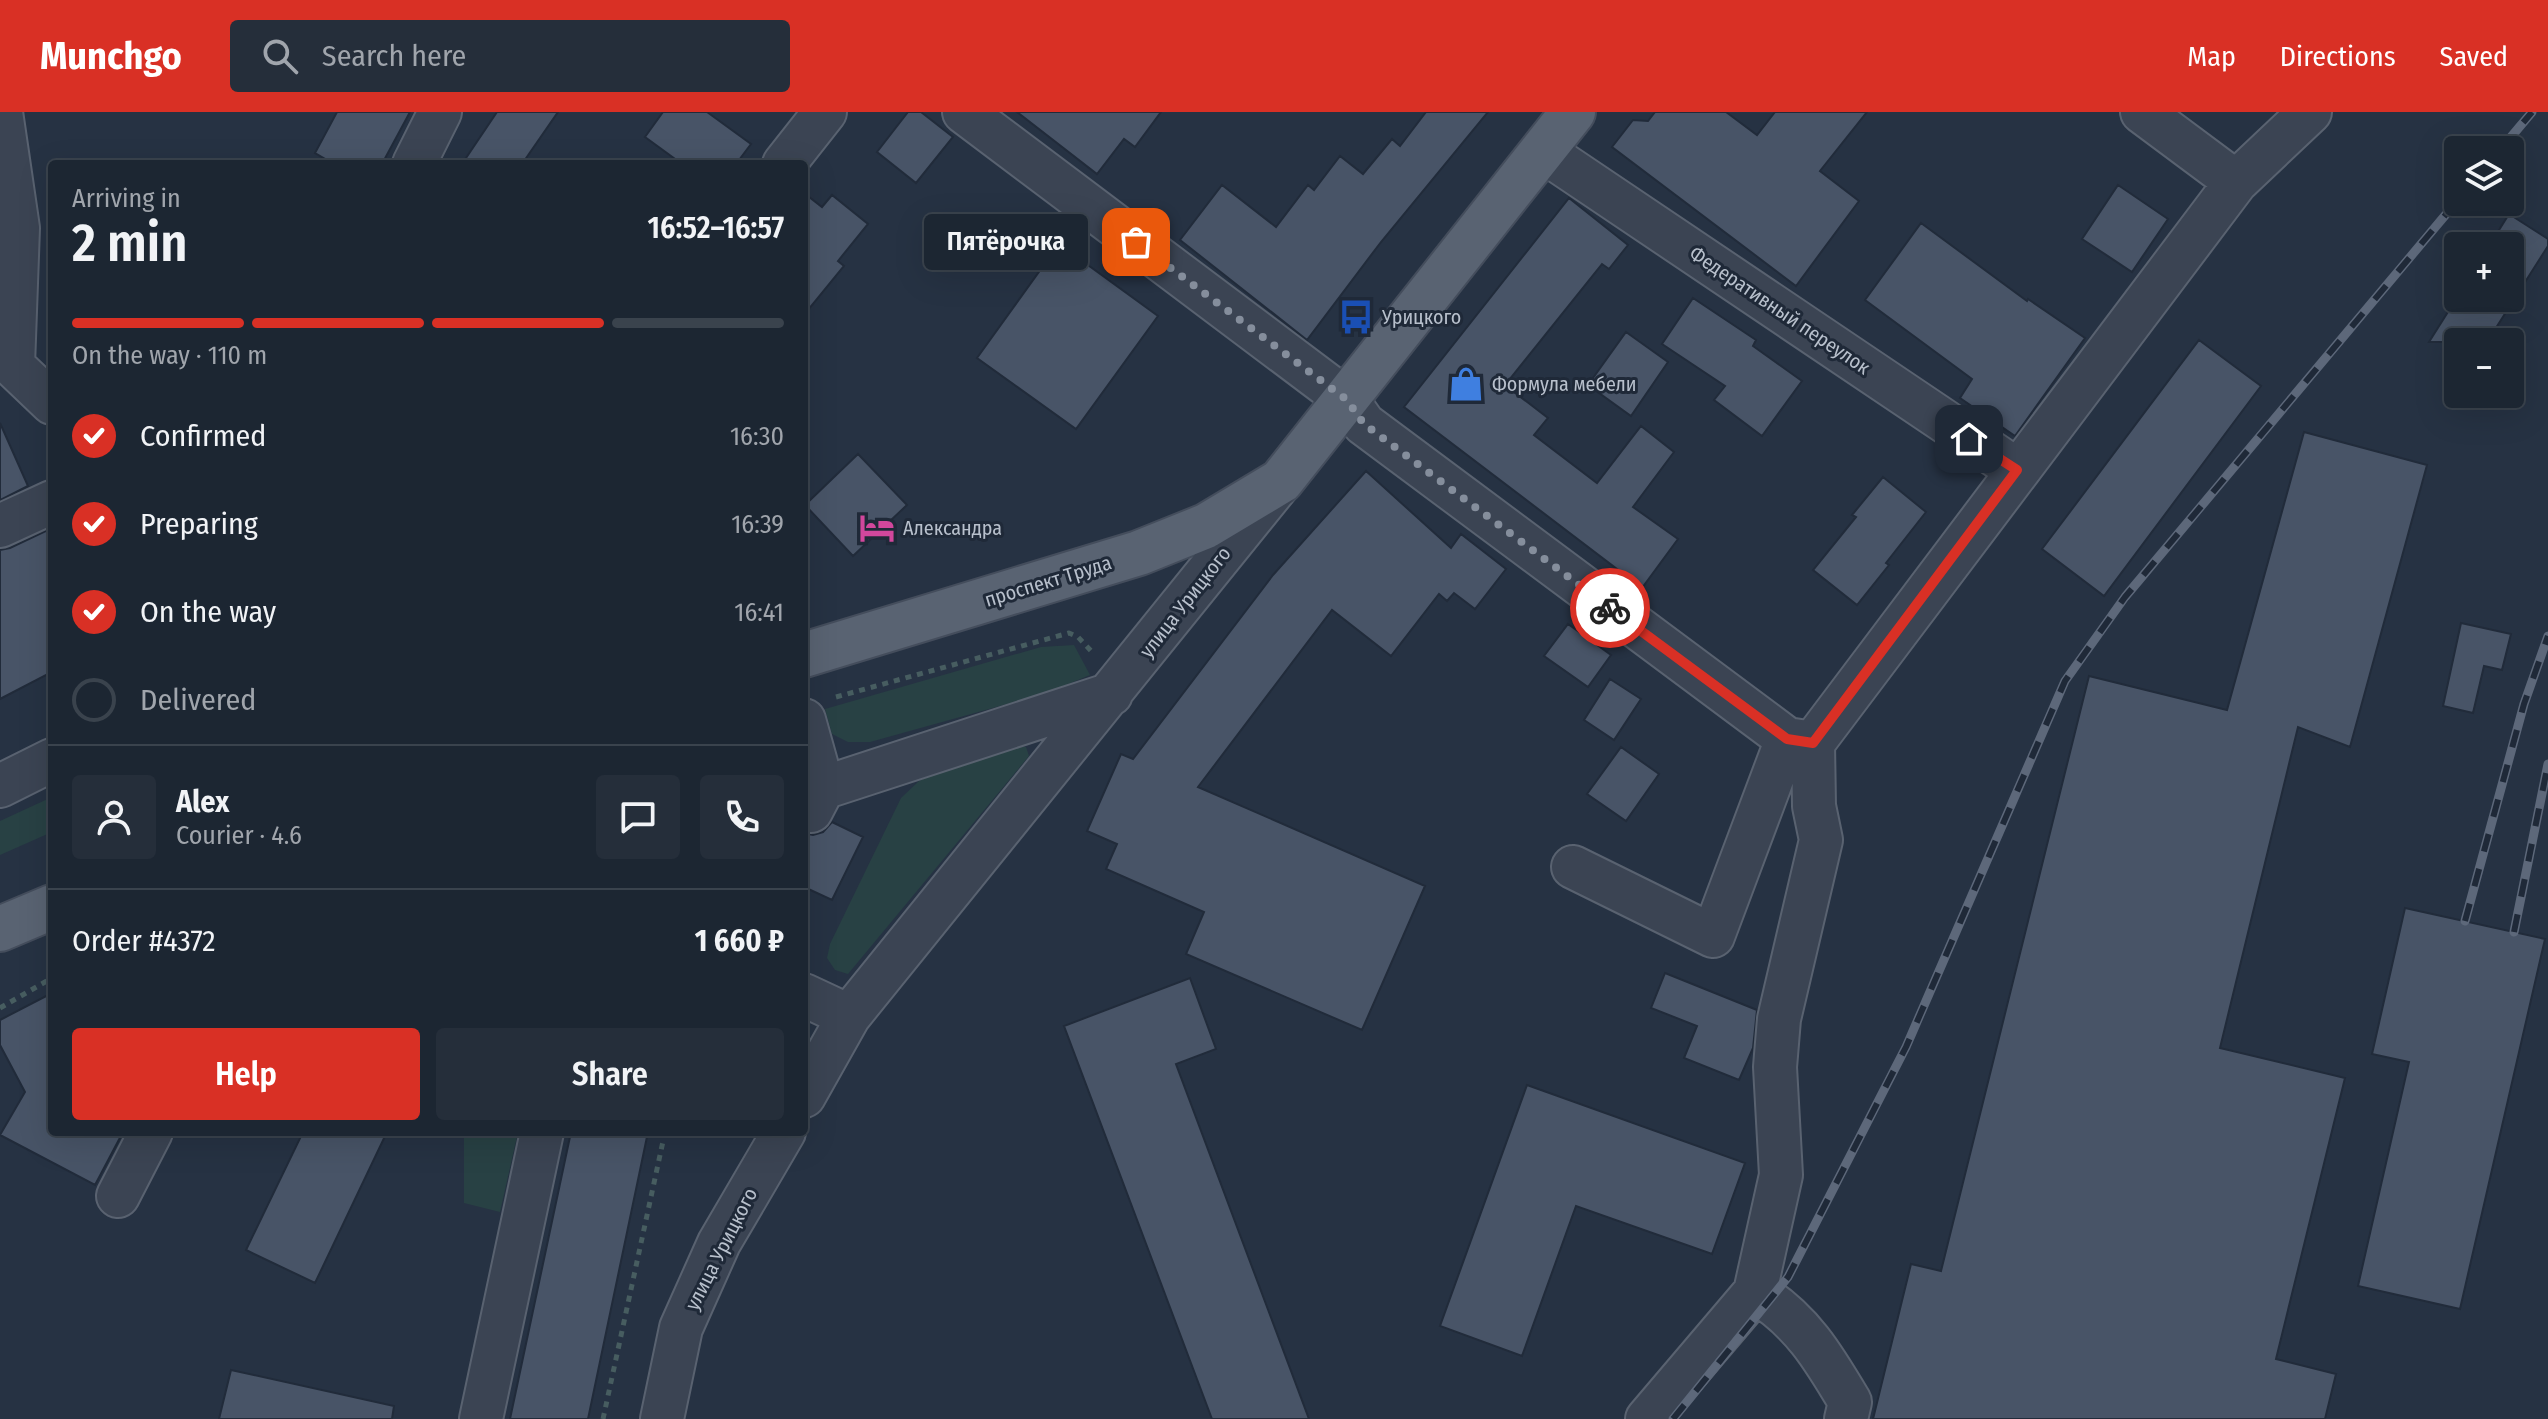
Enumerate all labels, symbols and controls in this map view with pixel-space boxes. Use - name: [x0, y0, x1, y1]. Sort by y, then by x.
- search box: [230, 20, 790, 92]
- text: Munchgo: [40, 33, 182, 79]
- icon: search: [258, 34, 302, 78]
- text: Search here: [322, 38, 466, 74]
- text: Map: [2187, 40, 2236, 73]
- text: Directions: [2280, 40, 2396, 73]
- text: Saved: [2440, 40, 2508, 73]
- map controls: [2444, 136, 2524, 408]
- button: layers: [2444, 136, 2524, 216]
- text: Arriving in: [72, 183, 181, 214]
- pin: [1102, 208, 1170, 276]
- text: 16:52–16:57: [648, 210, 784, 246]
- text: 2 min: [72, 212, 188, 275]
- callout: Пятёрочка: [924, 214, 1088, 270]
- icon: bag: [1114, 220, 1158, 264]
- text: Пятёрочка: [947, 226, 1065, 257]
- button: +: [2444, 232, 2524, 312]
- street label: Федеративный переулок: [1685, 241, 1875, 380]
- bus stop icon: Урицкого: [1337, 298, 1375, 336]
- place label: Урицкого: [1381, 305, 1461, 329]
- button: −: [2444, 328, 2524, 408]
- text: On the way · 110 m: [72, 340, 267, 371]
- shop icon: Формула мебели: [1447, 365, 1485, 403]
- place label: Формула мебели: [1492, 372, 1637, 396]
- pin: [1935, 405, 2003, 473]
- icon: check: [72, 414, 116, 458]
- icon: home: [1947, 417, 1991, 461]
- text: Confirmed: [140, 418, 266, 454]
- text: 16:30: [730, 421, 784, 452]
- icon: check: [72, 502, 116, 546]
- text: Preparing: [140, 506, 258, 542]
- text: 16:39: [731, 509, 784, 540]
- hotel icon: Александра: [858, 509, 896, 547]
- place label: Александра: [903, 516, 1002, 540]
- street label: улица Урицкого: [1134, 542, 1236, 662]
- street label: проспект Труда: [982, 550, 1114, 612]
- courier: [1570, 568, 1650, 648]
- icon: bike: [1588, 586, 1632, 630]
- icon: check: [72, 590, 116, 634]
- text: On the way: [140, 594, 276, 630]
- text: 16:41: [734, 597, 784, 628]
- text: Delivered: [140, 682, 256, 718]
- button: person: [72, 775, 156, 859]
- button: chat: [596, 775, 680, 859]
- button: phone: [700, 775, 784, 859]
- text: Alex: [176, 784, 229, 820]
- text: Courier · 4.6: [176, 820, 302, 851]
- text: Order #4372: [72, 923, 216, 959]
- text: 1 660 ₽: [695, 923, 784, 959]
- button: Help: [72, 1028, 420, 1120]
- button: Share: [436, 1028, 784, 1120]
- street label: улица Урицкого: [680, 1184, 762, 1314]

